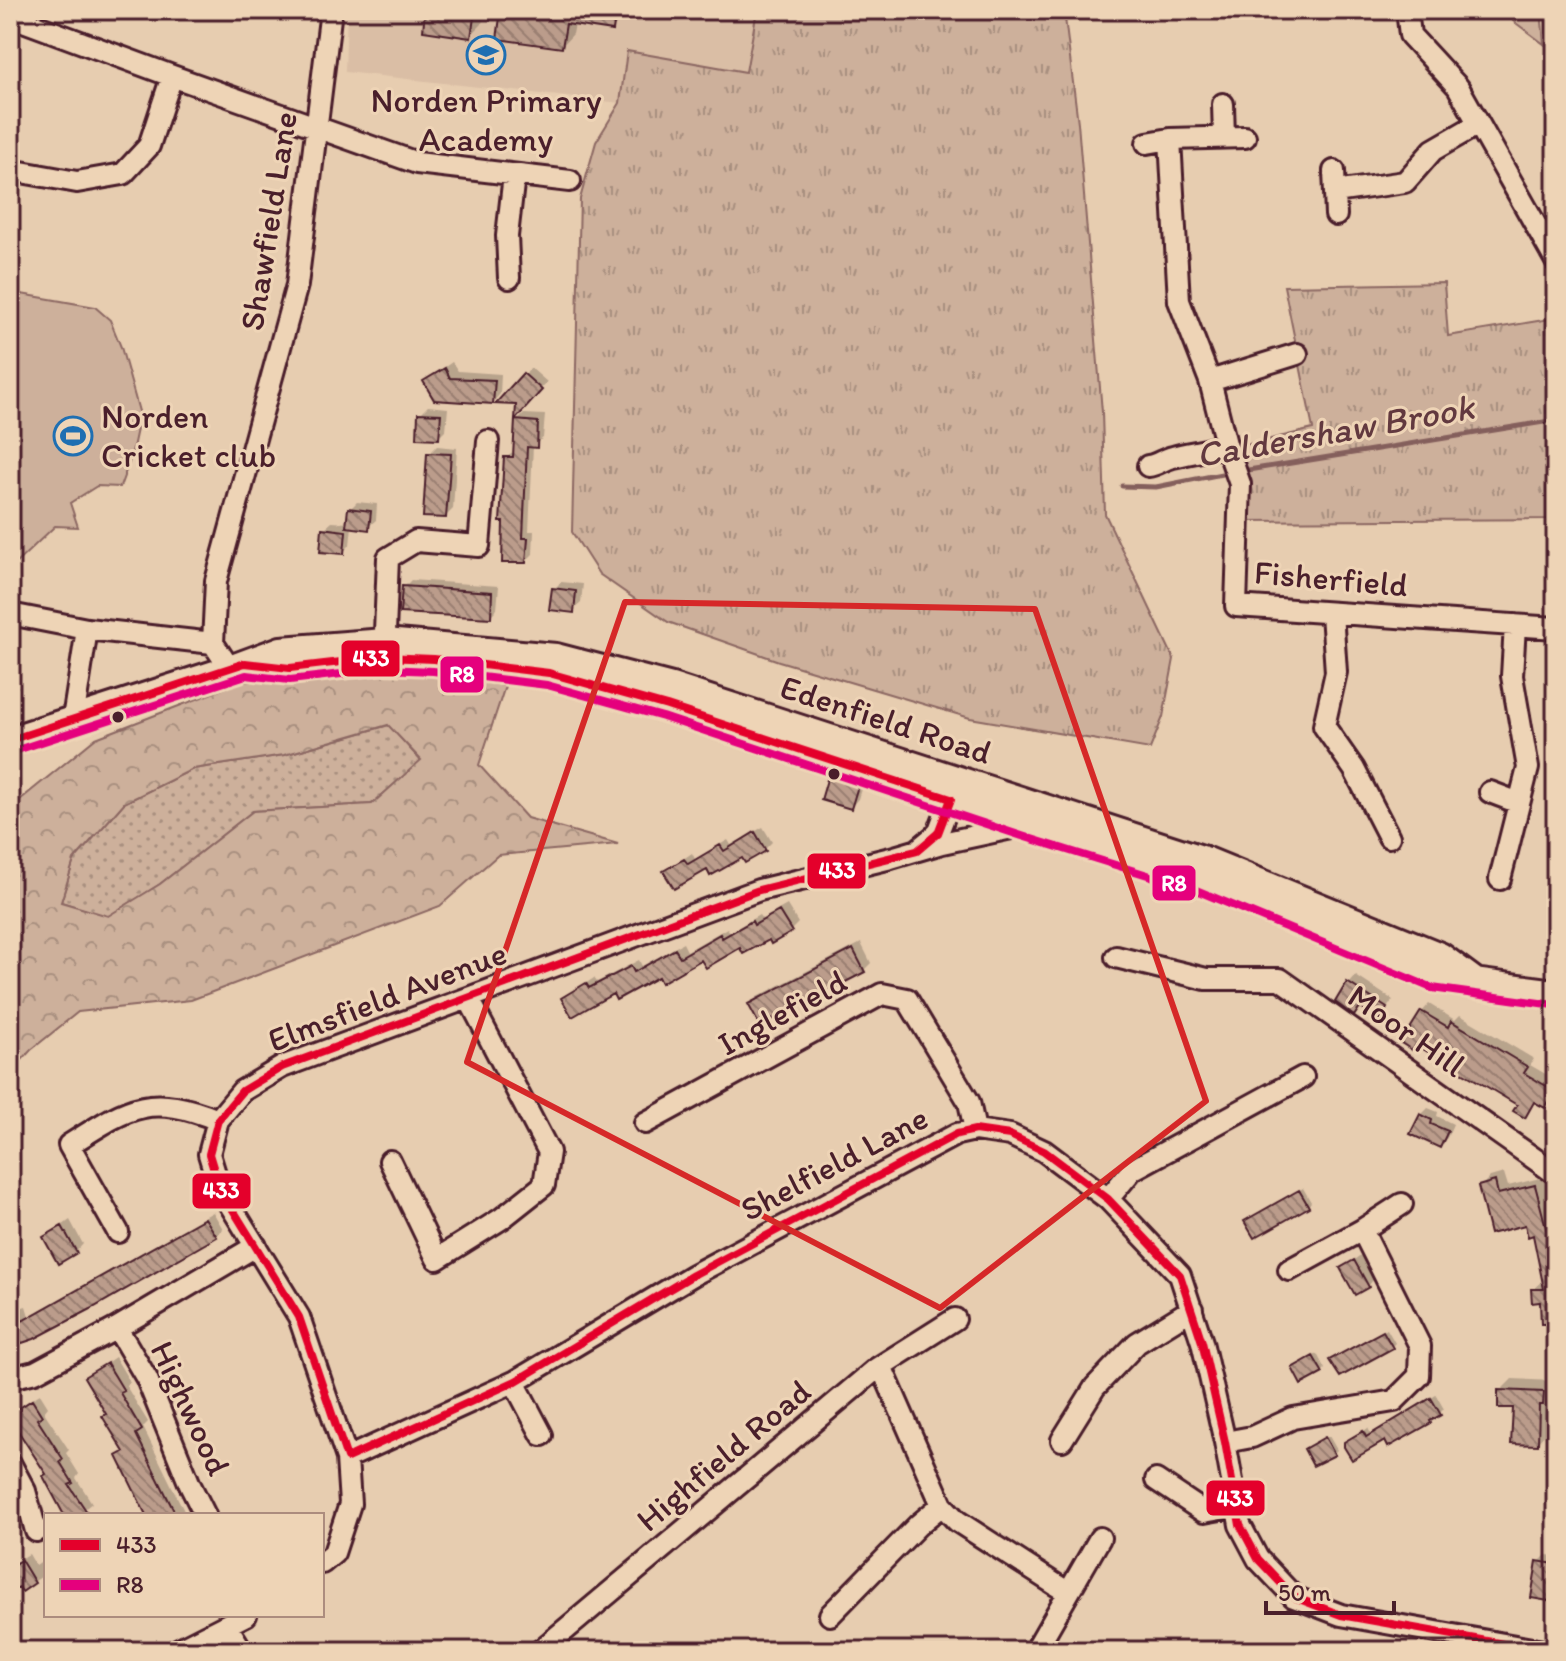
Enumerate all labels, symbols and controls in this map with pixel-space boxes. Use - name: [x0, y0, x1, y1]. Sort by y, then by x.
- school or university icon: Norden Primary Academy: [465, 34, 507, 76]
- place label: Norden Primary Academy: [370, 80, 602, 160]
- street label: Shawfield Lane: [231, 109, 306, 334]
- water label: Caldershaw Brook: [1193, 384, 1480, 476]
- place label: Norden Cricket club: [101, 396, 276, 476]
- sports icon: Norden Cricket club: [52, 415, 94, 457]
- street label: Fisherfield: [1252, 551, 1409, 606]
- line badge: 433: [340, 639, 401, 678]
- text: 433: [352, 645, 390, 672]
- line badge: R8: [439, 655, 485, 694]
- text: R8: [449, 661, 475, 688]
- street label: Edenfield Road: [775, 666, 996, 773]
- unlabelled marker: [110, 709, 126, 725]
- unlabelled marker: [826, 766, 842, 782]
- line badge: 433: [806, 852, 867, 890]
- text: 433: [818, 857, 856, 884]
- line badge: R8: [1151, 864, 1197, 902]
- text: R8: [1161, 870, 1187, 897]
- street label: Elmsfield Avenue: [262, 932, 512, 1061]
- street label: Inglefield: [711, 960, 854, 1064]
- street label: Moor Hill: [1340, 975, 1474, 1086]
- street label: Shelfield Lane: [734, 1097, 935, 1230]
- line badge: 433: [191, 1172, 252, 1210]
- text: 433: [202, 1177, 240, 1204]
- street label: Highwood: [142, 1335, 240, 1482]
- street label: Highfield Road: [628, 1371, 819, 1540]
- line badge: 433: [1205, 1479, 1266, 1517]
- text: 433: [1216, 1485, 1254, 1512]
- legend: [44, 1513, 324, 1617]
- text: 433: [116, 1530, 157, 1559]
- scale bar: [1266, 1565, 1394, 1615]
- text: R8: [116, 1570, 144, 1599]
- text: 50 m: [1278, 1578, 1331, 1607]

